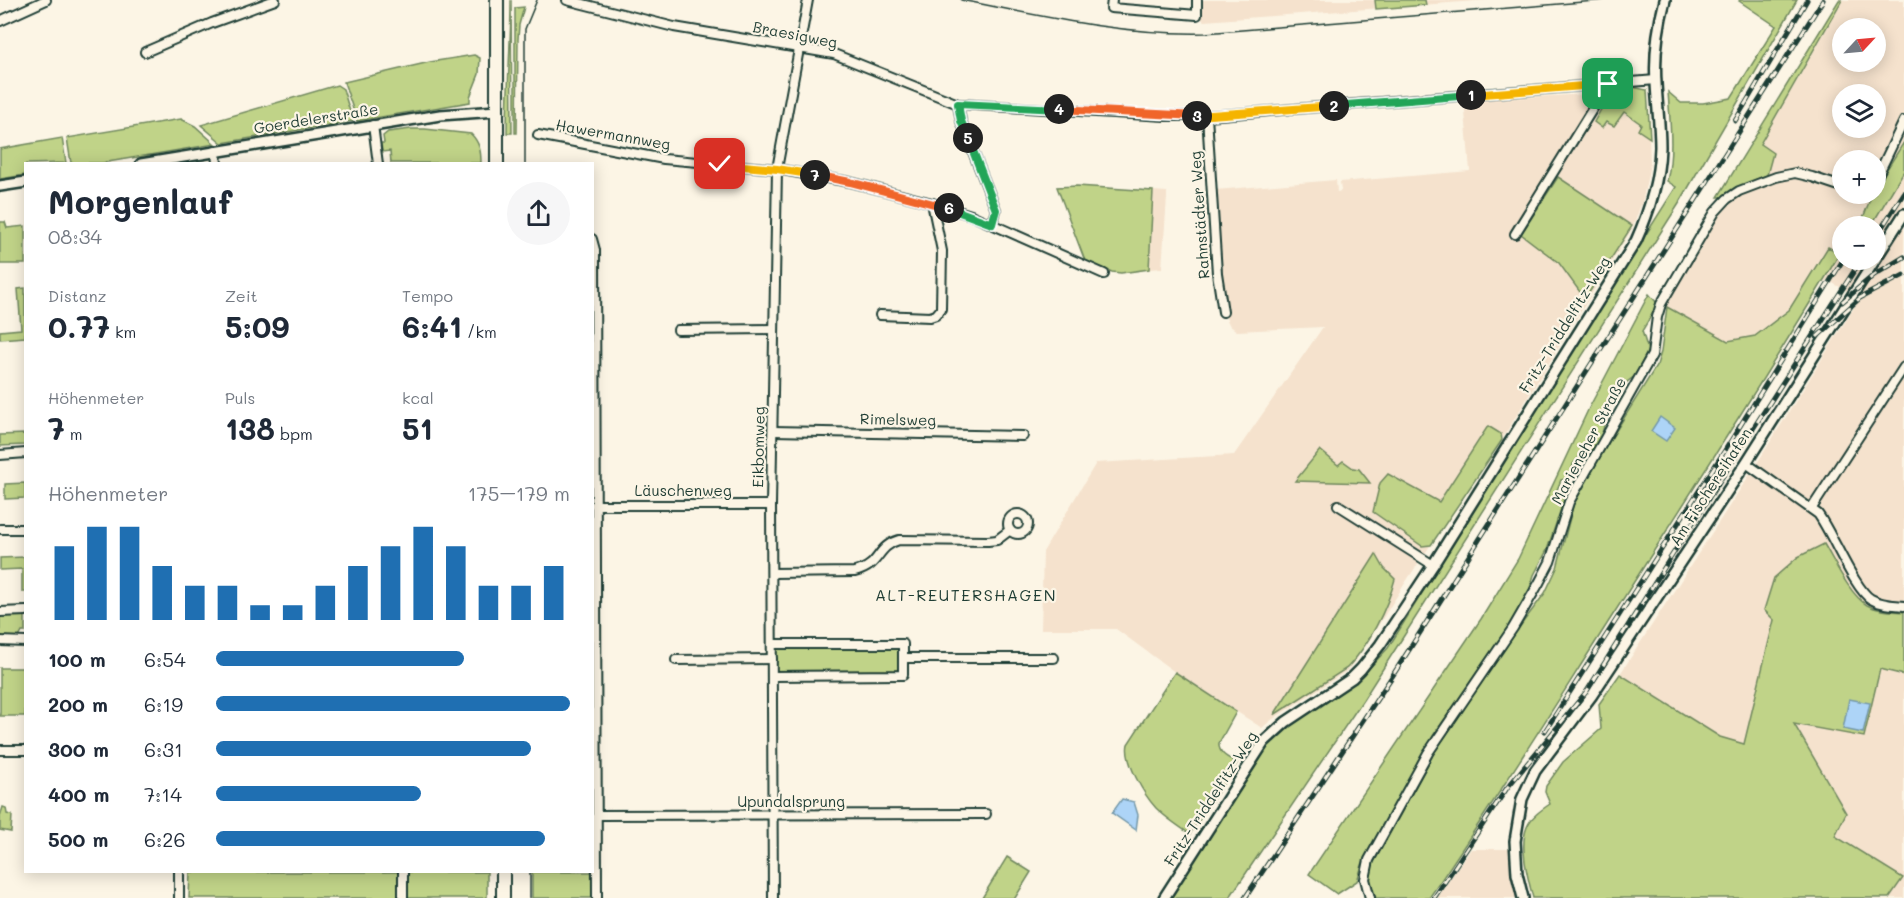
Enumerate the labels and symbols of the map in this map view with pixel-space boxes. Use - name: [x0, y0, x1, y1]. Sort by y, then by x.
- street label: Braesigweg: [751, 16, 839, 52]
- north arrow: [1832, 18, 1886, 72]
- pin: [1582, 58, 1633, 109]
- pin: 1: [1456, 80, 1486, 110]
- pin: 2: [1319, 91, 1349, 121]
- pin: 4: [1044, 94, 1074, 124]
- street label: Goerdelerstraße: [252, 98, 380, 138]
- pin: 3: [1182, 101, 1212, 131]
- street label: Hawermannweg: [554, 114, 672, 154]
- pin: 5: [953, 123, 983, 153]
- pin: [694, 138, 745, 189]
- street label: Rahnstädter Weg: [1185, 150, 1213, 280]
- pin: 7: [800, 160, 830, 190]
- pin: 6: [934, 193, 964, 223]
- street label: Fritz-Triddelfitz-Weg: [1514, 252, 1614, 396]
- street label: Marieneher Straße: [1546, 374, 1630, 508]
- street label: Eikbomweg: [747, 406, 769, 488]
- street label: Rimelsweg: [860, 408, 937, 430]
- street label: Am Fischereihafen: [1665, 424, 1756, 549]
- street label: Läuschenweg: [634, 480, 732, 500]
- district label: ALT-REUTERSHAGEN: [875, 584, 1057, 605]
- street label: Fritz-Triddelfitz-Weg: [1159, 727, 1262, 870]
- street label: Upundalsprung: [737, 791, 845, 811]

